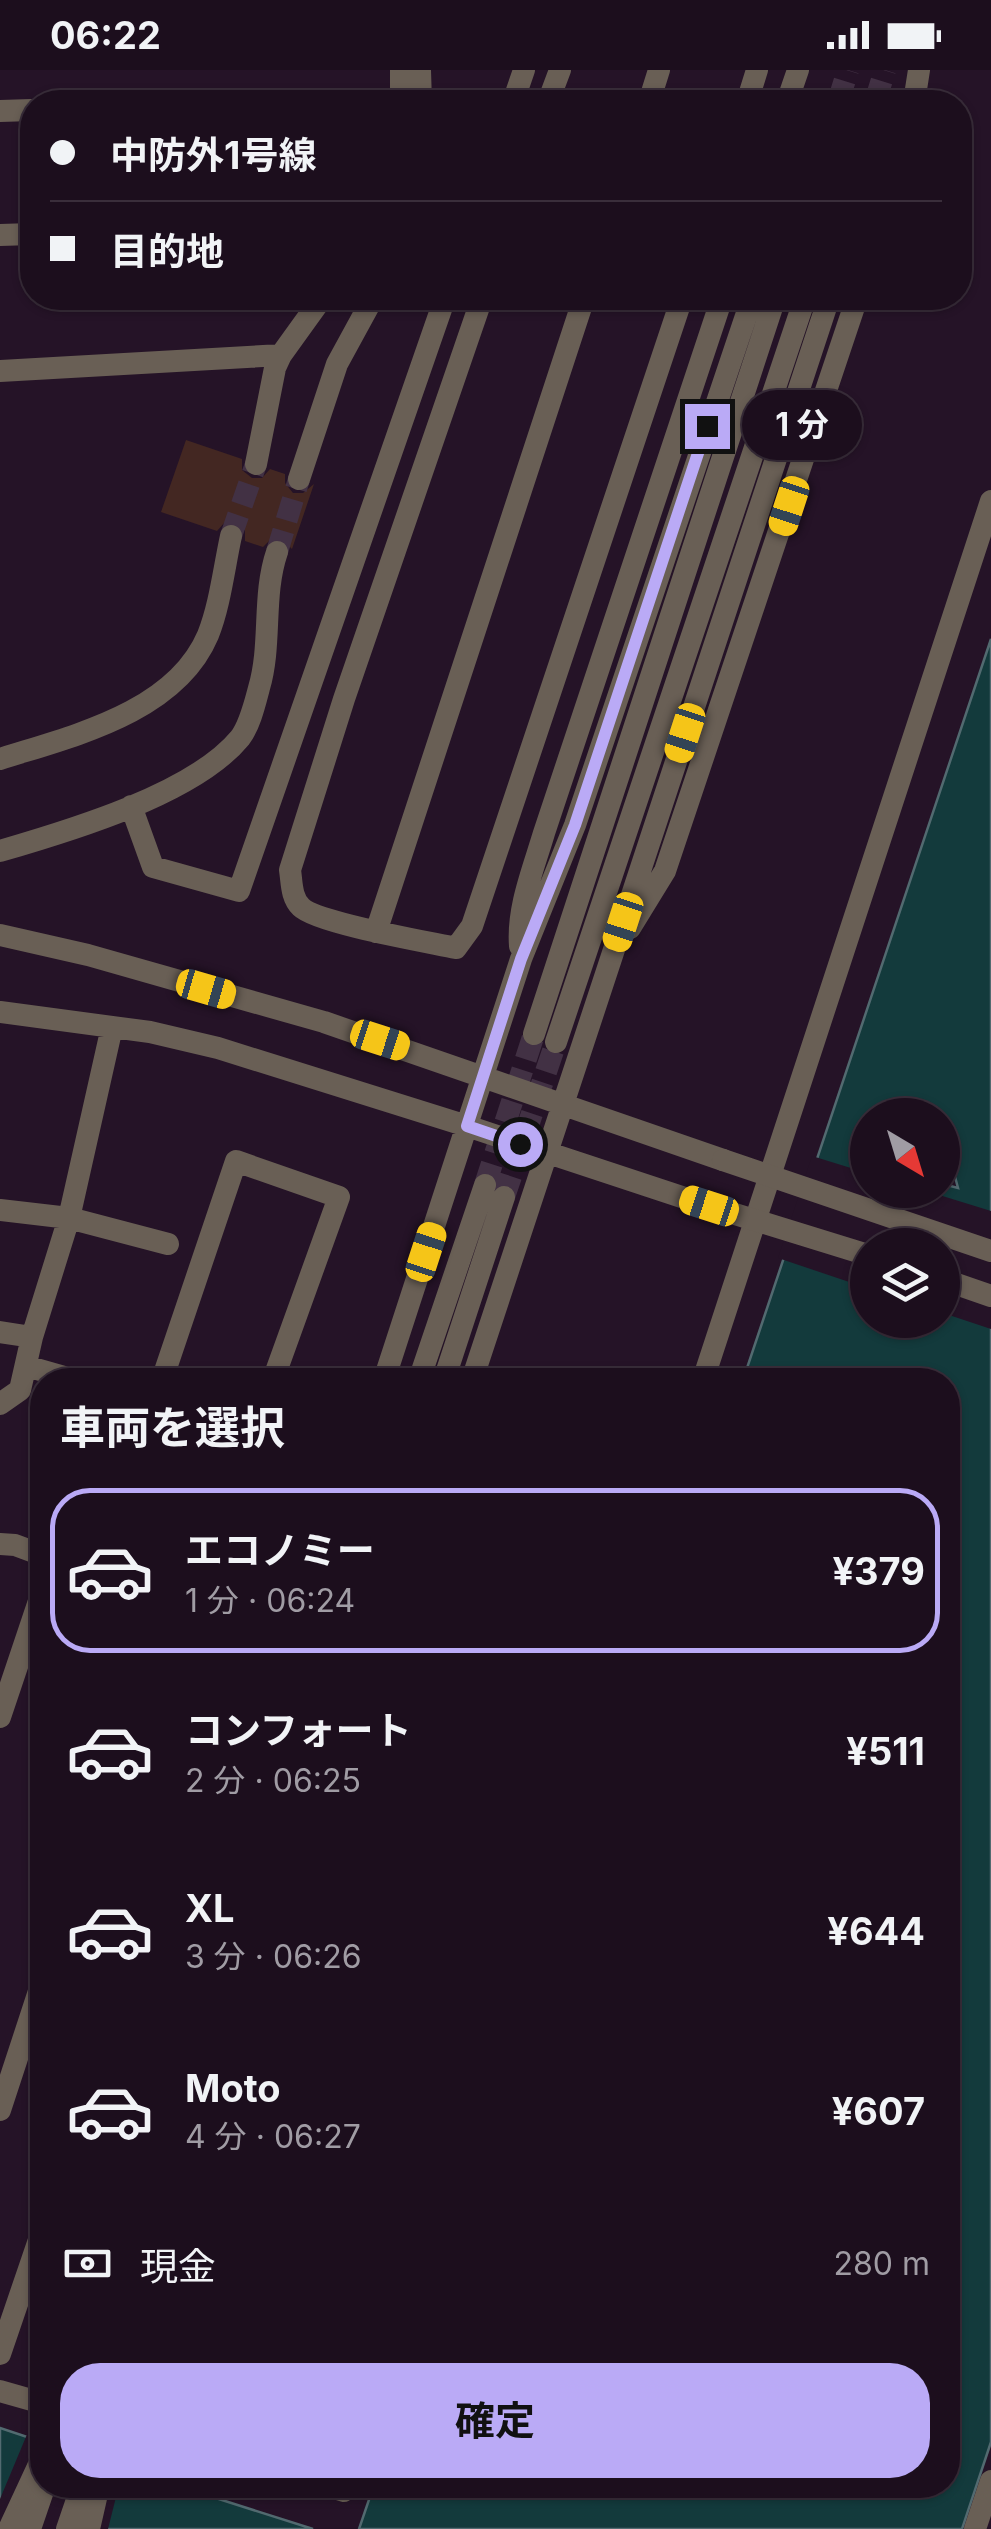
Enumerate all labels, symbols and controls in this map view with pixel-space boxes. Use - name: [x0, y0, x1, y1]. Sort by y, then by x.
- text: 06:22: [50, 12, 161, 58]
- text: 中防外1号線: [110, 132, 316, 178]
- text: 目的地: [110, 228, 224, 274]
- callout: 1 分: [742, 391, 862, 461]
- route end: [685, 404, 730, 449]
- text: 1 分: [775, 405, 829, 444]
- car: [765, 473, 813, 539]
- car: [661, 700, 709, 766]
- car: [599, 889, 647, 955]
- car: [173, 966, 239, 1012]
- car: [347, 1016, 413, 1064]
- north arrow: [850, 1098, 960, 1208]
- map controls: [850, 1098, 960, 1338]
- route start: [498, 1122, 543, 1167]
- car: [676, 1182, 742, 1230]
- car: [402, 1219, 450, 1285]
- button: layers: [850, 1228, 960, 1338]
- text: 車両を選択: [60, 1400, 285, 1455]
- icon: car: [65, 1526, 155, 1616]
- text: エコノミー: [185, 1527, 375, 1573]
- text: ¥379: [832, 1548, 925, 1594]
- text: 1 分 · 06:24: [185, 1581, 355, 1620]
- icon: car: [65, 1706, 155, 1796]
- text: コンフォート: [185, 1707, 412, 1753]
- text: ¥511: [846, 1728, 925, 1774]
- text: 2 分 · 06:25: [185, 1761, 361, 1800]
- text: XL: [185, 1885, 235, 1931]
- icon: car: [65, 1886, 155, 1976]
- text: ¥644: [827, 1908, 925, 1954]
- text: 3 分 · 06:26: [185, 1937, 362, 1976]
- text: Moto: [185, 2065, 281, 2111]
- icon: car: [65, 2066, 155, 2156]
- text: ¥607: [832, 2088, 925, 2134]
- text: 4 分 · 06:27: [185, 2117, 361, 2156]
- icon: cash: [60, 2236, 115, 2291]
- text: 現金: [140, 2243, 216, 2289]
- text: 280 m: [833, 2244, 930, 2283]
- button: 確定: [60, 2363, 930, 2478]

